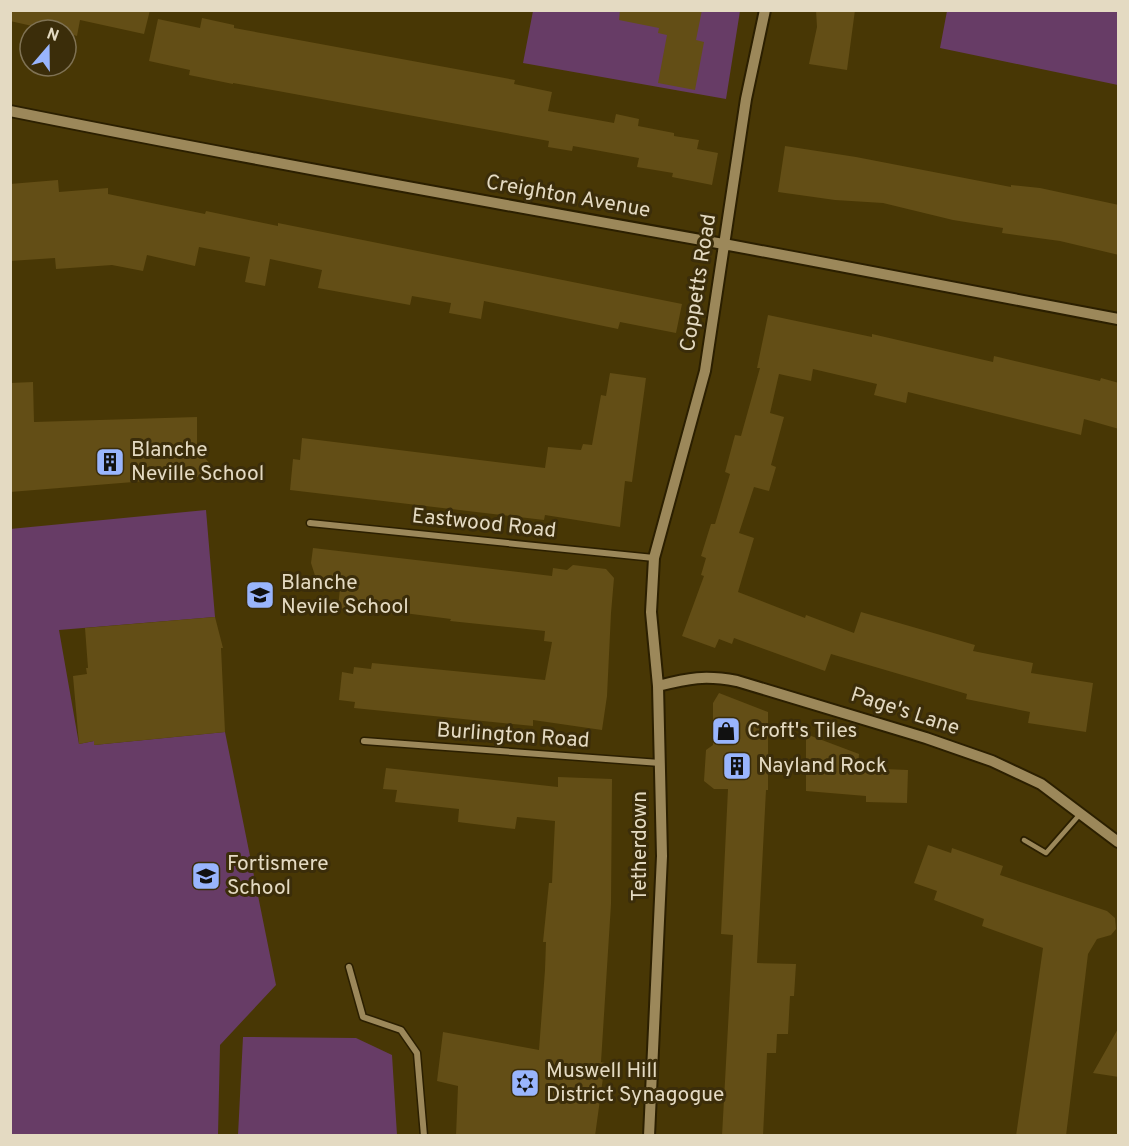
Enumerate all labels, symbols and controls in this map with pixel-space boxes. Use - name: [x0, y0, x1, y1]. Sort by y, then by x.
- north arrow: [18, 18, 78, 78]
- text: N: [44, 24, 61, 47]
- street label: Creighton Avenue: [484, 169, 652, 225]
- street label: Coppetts Road: [675, 212, 723, 354]
- place label: Blanche Neville School: [131, 437, 264, 488]
- building icon: Blanche Neville School: [94, 446, 126, 478]
- street label: Eastwood Road: [410, 503, 558, 545]
- place label: Blanche Nevile School: [281, 570, 409, 621]
- school or university icon: Blanche Nevile School: [244, 579, 276, 611]
- street label: Page's Lane: [847, 682, 963, 742]
- shop icon: Croft's Tiles: [710, 715, 742, 747]
- street label: Burlington Road: [436, 717, 590, 755]
- place label: Croft's Tiles: [747, 718, 857, 745]
- building icon: Nayland Rock: [721, 750, 753, 782]
- place label: Nayland Rock: [758, 753, 887, 780]
- street label: Tetherdown: [627, 791, 654, 901]
- place label: Fortismere School: [227, 851, 328, 902]
- school or university icon: Fortismere School: [190, 860, 222, 892]
- place label: Muswell Hill District Synagogue: [546, 1058, 724, 1109]
- synagogue icon: Muswell Hill District Synagogue: [509, 1067, 541, 1099]

